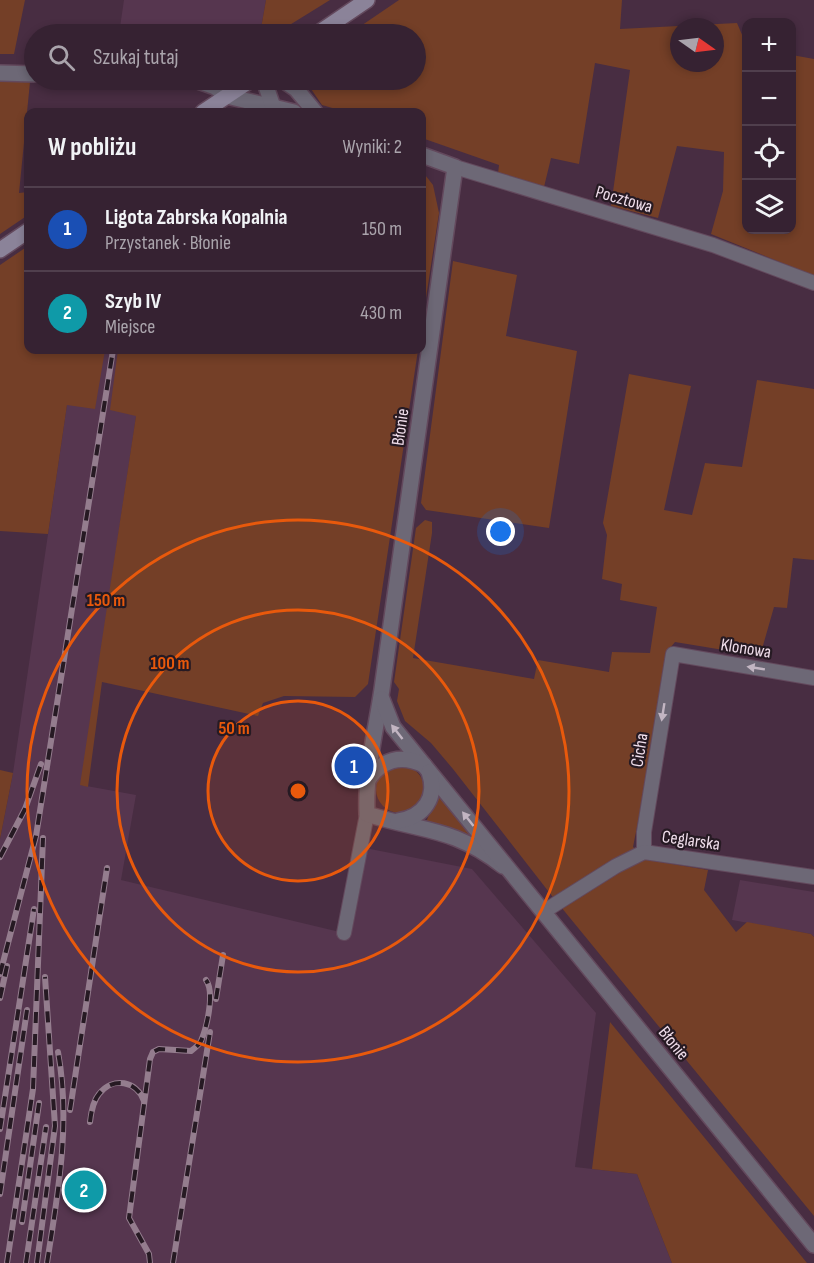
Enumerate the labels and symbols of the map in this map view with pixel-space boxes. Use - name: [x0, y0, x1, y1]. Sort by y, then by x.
- north arrow: [670, 18, 724, 72]
- street label: Pocztowa: [593, 181, 655, 218]
- street label: Błonie: [388, 407, 413, 447]
- your location: [486, 517, 515, 546]
- text: 150 m: [87, 590, 125, 611]
- street label: Klonowa: [719, 634, 773, 663]
- text: 100 m: [151, 653, 190, 674]
- one-way arrow: [747, 663, 766, 672]
- one-way arrow: [659, 703, 668, 722]
- text: 50 m: [218, 718, 250, 739]
- one-way arrow: [391, 724, 404, 740]
- street label: Cicha: [626, 732, 653, 768]
- pin: 1: [334, 744, 374, 789]
- centre of rings: [288, 781, 308, 801]
- one-way arrow: [462, 811, 474, 827]
- street label: Ceglarska: [661, 826, 721, 855]
- street label: Błonie: [654, 1022, 693, 1064]
- pin: 2: [64, 1168, 104, 1212]

